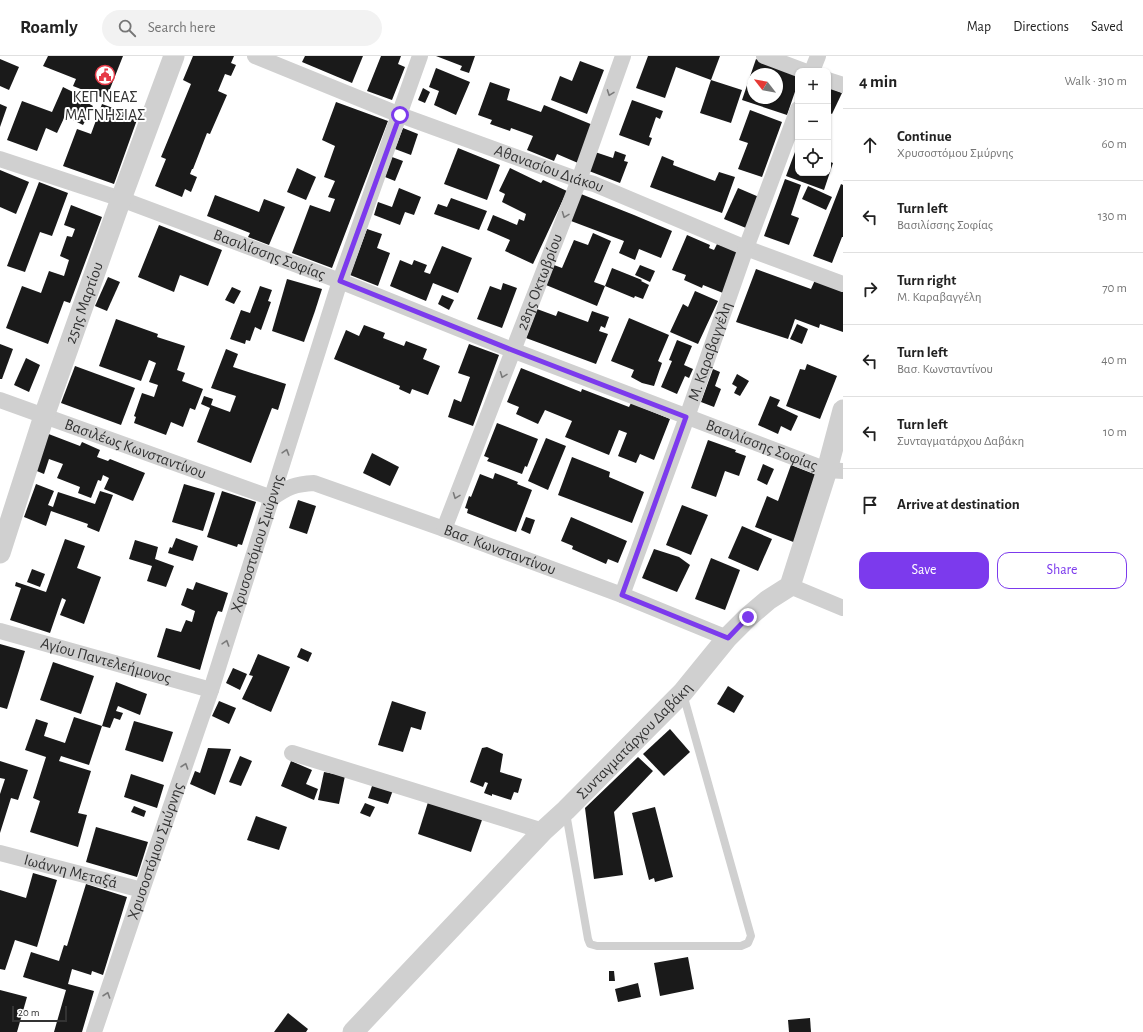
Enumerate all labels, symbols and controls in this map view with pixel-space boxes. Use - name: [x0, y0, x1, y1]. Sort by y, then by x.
- search box: [102, 10, 382, 46]
- icon: search: [116, 17, 138, 39]
- text: Roamly: [20, 18, 78, 37]
- text: Search here: [148, 20, 216, 35]
- text: Map: [967, 20, 991, 34]
- text: Directions: [1013, 20, 1069, 34]
- text: Saved: [1091, 20, 1123, 34]
- public building icon: ΚΕΠ ΝΕΑΣ ΜΑΓΝΗΣΙΑΣ: [94, 64, 116, 86]
- north arrow: [747, 68, 783, 104]
- map controls: [795, 68, 831, 176]
- button: +: [795, 68, 831, 104]
- text: 4 min: [859, 73, 897, 90]
- text: Walk · 310 m: [1064, 75, 1127, 88]
- place label: ΚΕΠ ΝΕΑΣ ΜΑΓΝΗΣΙΑΣ: [65, 89, 145, 123]
- one-way arrow: [607, 89, 615, 96]
- button: −: [795, 104, 831, 140]
- route start: [391, 106, 409, 124]
- text: Continue: [897, 129, 952, 144]
- icon: ahead: [859, 134, 881, 156]
- text: 60 m: [1101, 138, 1127, 151]
- button: locate: [795, 140, 831, 176]
- street label: Αθανασίου Διάκου: [492, 142, 606, 195]
- text: Χρυσοστόμου Σμύρνης: [897, 147, 1014, 160]
- text: Turn left: [897, 201, 948, 216]
- icon: left: [859, 206, 881, 228]
- text: 130 m: [1098, 210, 1127, 223]
- one-way arrow: [562, 211, 570, 218]
- text: Βασιλίσσης Σοφίας: [897, 219, 993, 232]
- street label: Βασιλίσσης Σοφίας: [211, 226, 328, 284]
- street label: 28ης Οκτωβρίου: [514, 231, 565, 332]
- street label: 25ης Μαρτίου: [62, 260, 106, 346]
- text: Turn right: [897, 273, 956, 288]
- icon: right: [859, 278, 881, 300]
- text: 70 m: [1102, 282, 1127, 295]
- text: Μ. Καραβαγγέλη: [897, 291, 982, 304]
- street label: Μ. Καραβαγγέλη: [685, 300, 735, 403]
- text: Turn left: [897, 345, 948, 360]
- icon: left: [859, 350, 881, 372]
- text: 40 m: [1101, 354, 1127, 367]
- text: Βασ. Κωνσταντίνου: [897, 363, 993, 376]
- one-way arrow: [499, 371, 507, 378]
- street label: Βασιλέως Κωνσταντίνου: [63, 416, 208, 482]
- street label: Βασιλίσσης Σοφίας: [704, 417, 820, 475]
- text: Turn left: [897, 417, 948, 432]
- icon: left: [859, 422, 881, 444]
- text: 10 m: [1103, 426, 1127, 439]
- text: Συνταγματάρχου Δαβάκη: [897, 435, 1024, 448]
- one-way arrow: [281, 449, 290, 456]
- street label: Χρυσοστόμου Σμύρνης: [228, 473, 287, 614]
- one-way arrow: [453, 493, 461, 500]
- icon: arrive: [859, 494, 881, 516]
- text: Arrive at destination: [897, 497, 1020, 512]
- street label: Βασ. Κωνσταντίνου: [442, 522, 558, 578]
- button: Save: [859, 552, 989, 589]
- button: Share: [997, 552, 1127, 589]
- route end: [739, 608, 757, 626]
- street label: Αγίου Παντελεήμονος: [39, 635, 173, 687]
- one-way arrow: [221, 639, 230, 646]
- street label: Συνταγματάρχου Δαβάκη: [574, 680, 695, 802]
- one-way arrow: [180, 763, 189, 770]
- street label: Χρυσοστόμου Σμύρνης: [125, 781, 187, 922]
- street label: Ιωάννη Μεταξά: [22, 852, 119, 891]
- one-way arrow: [102, 992, 111, 999]
- scale bar: [12, 1004, 67, 1023]
- text: 20 m: [18, 1007, 39, 1018]

